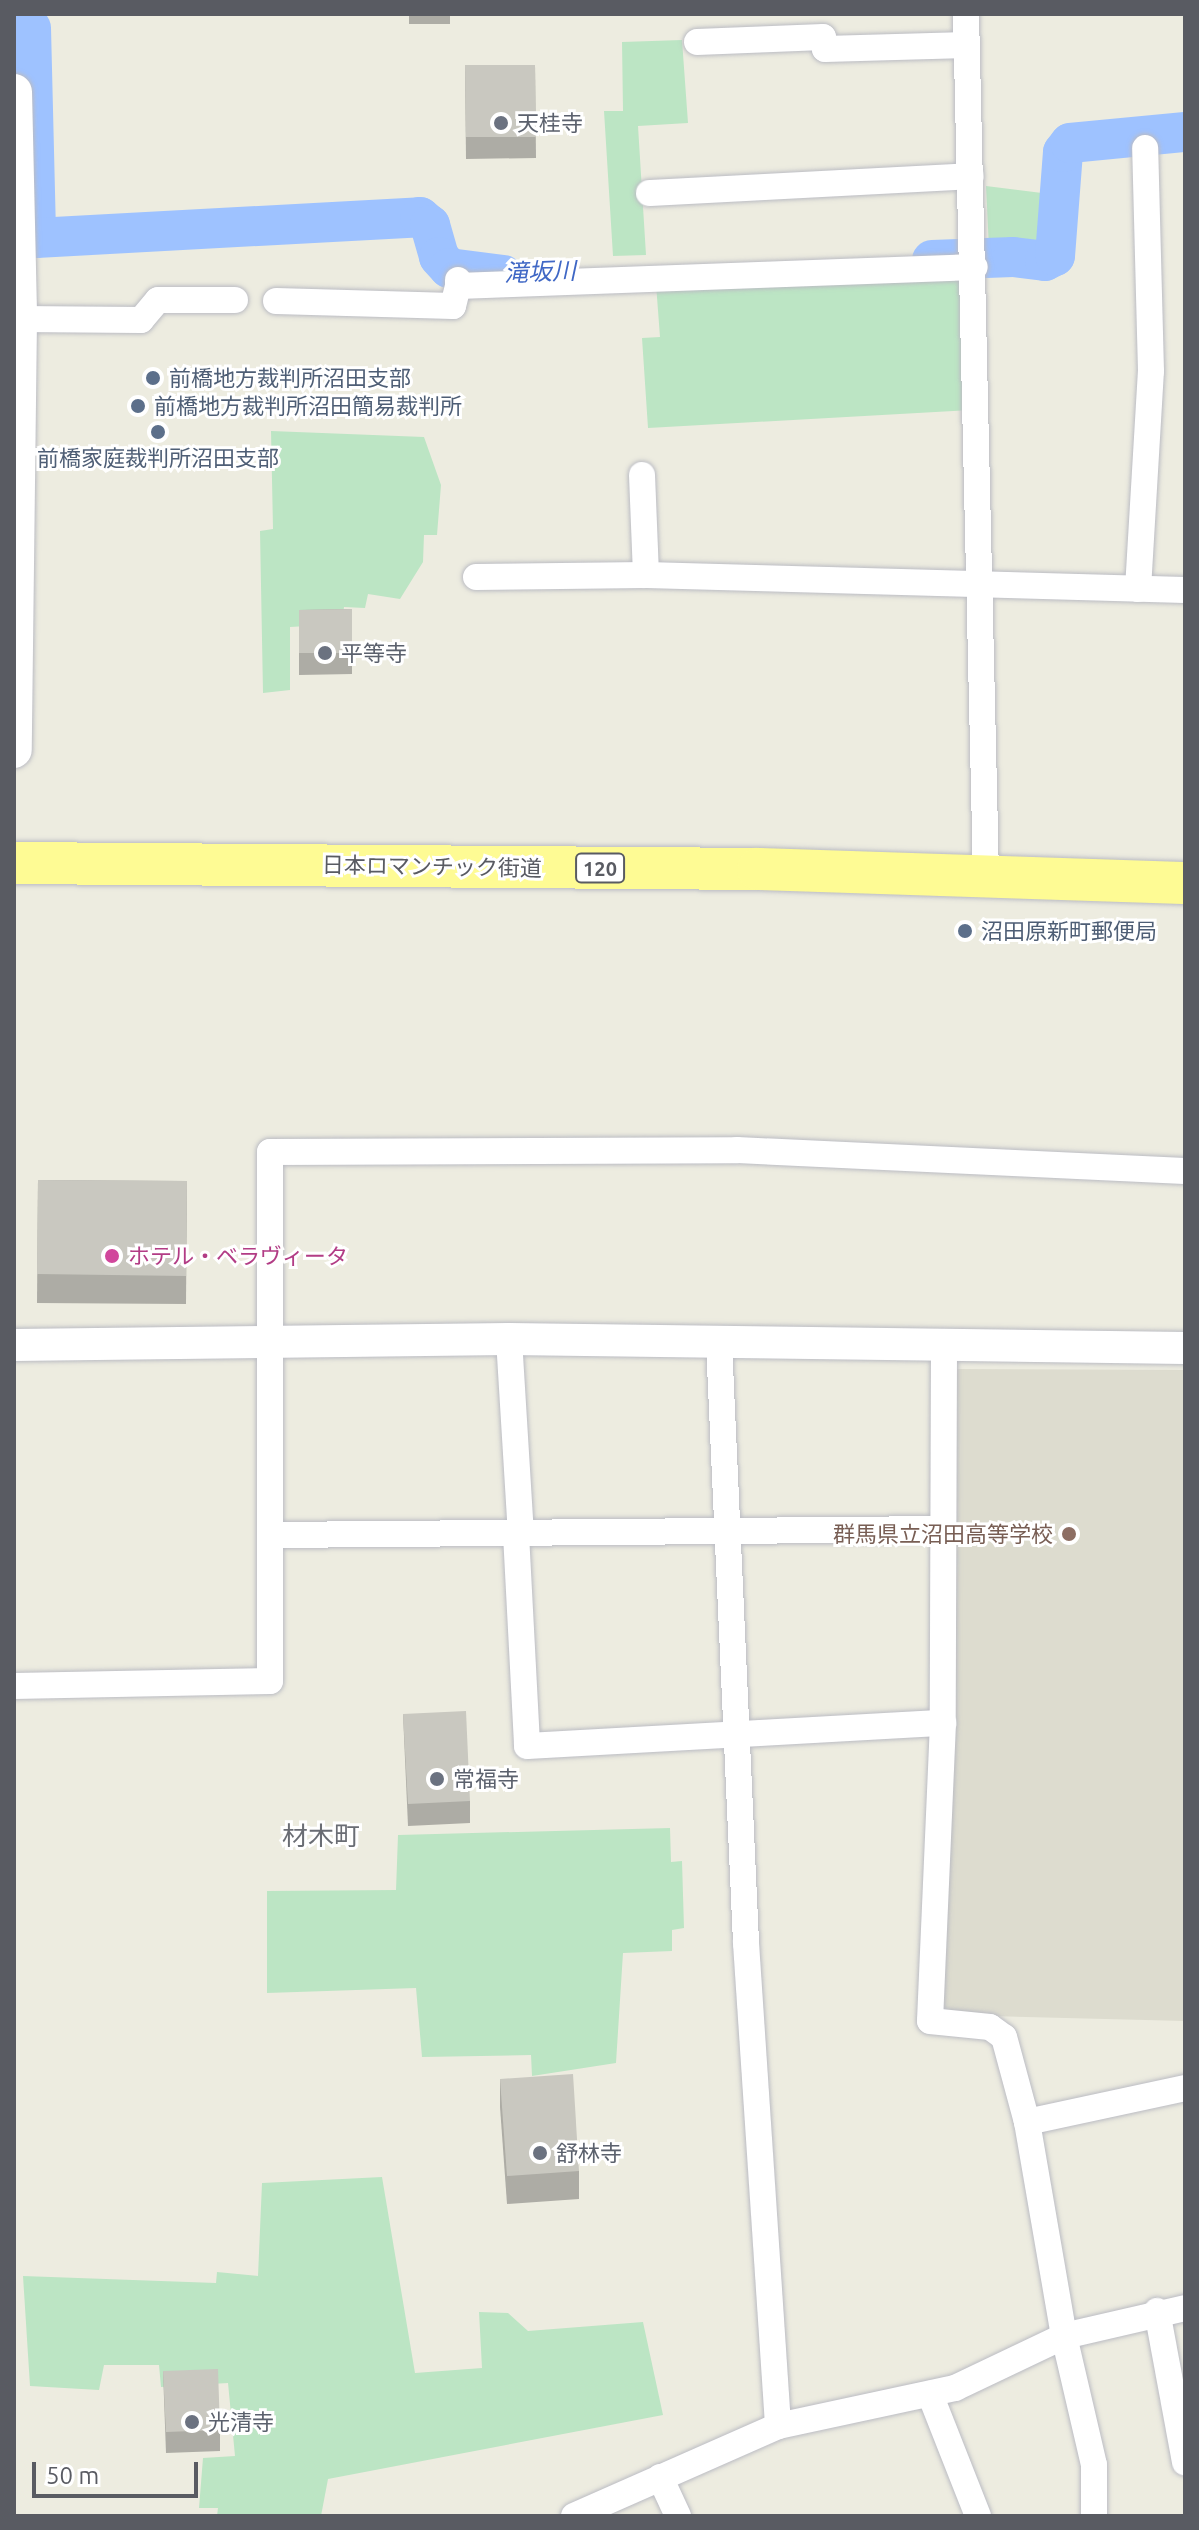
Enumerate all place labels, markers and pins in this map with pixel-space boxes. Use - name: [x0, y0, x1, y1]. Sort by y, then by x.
- place label: 天桂寺: [517, 110, 583, 136]
- marker: 天桂寺: [492, 114, 510, 132]
- place label: 前橋地方裁判所沼田支部: [169, 365, 411, 391]
- marker: 前橋地方裁判所沼田支部: [144, 369, 162, 387]
- place label: 前橋地方裁判所沼田簡易裁判所: [154, 393, 462, 419]
- marker: 前橋地方裁判所沼田簡易裁判所: [129, 397, 147, 415]
- marker: 前橋家庭裁判所沼田支部: [149, 423, 167, 441]
- place label: 前橋家庭裁判所沼田支部: [37, 445, 279, 471]
- place label: 平等寺: [341, 640, 407, 666]
- marker: 平等寺: [316, 644, 334, 662]
- place label: 沼田原新町郵便局: [981, 918, 1157, 944]
- marker: 沼田原新町郵便局: [956, 922, 974, 940]
- place label: ホテル・ベラヴィータ: [128, 1243, 348, 1269]
- marker: ホテル・ベラヴィータ: [103, 1247, 121, 1265]
- place label: 群馬県立沼田高等学校: [833, 1521, 1053, 1547]
- marker: 群馬県立沼田高等学校: [1060, 1525, 1078, 1543]
- place label: 常福寺: [453, 1766, 519, 1792]
- marker: 常福寺: [428, 1770, 446, 1788]
- place label: 舒林寺: [556, 2140, 622, 2166]
- marker: 舒林寺: [531, 2144, 549, 2162]
- place label: 光清寺: [208, 2409, 274, 2435]
- marker: 光清寺: [183, 2413, 201, 2431]

